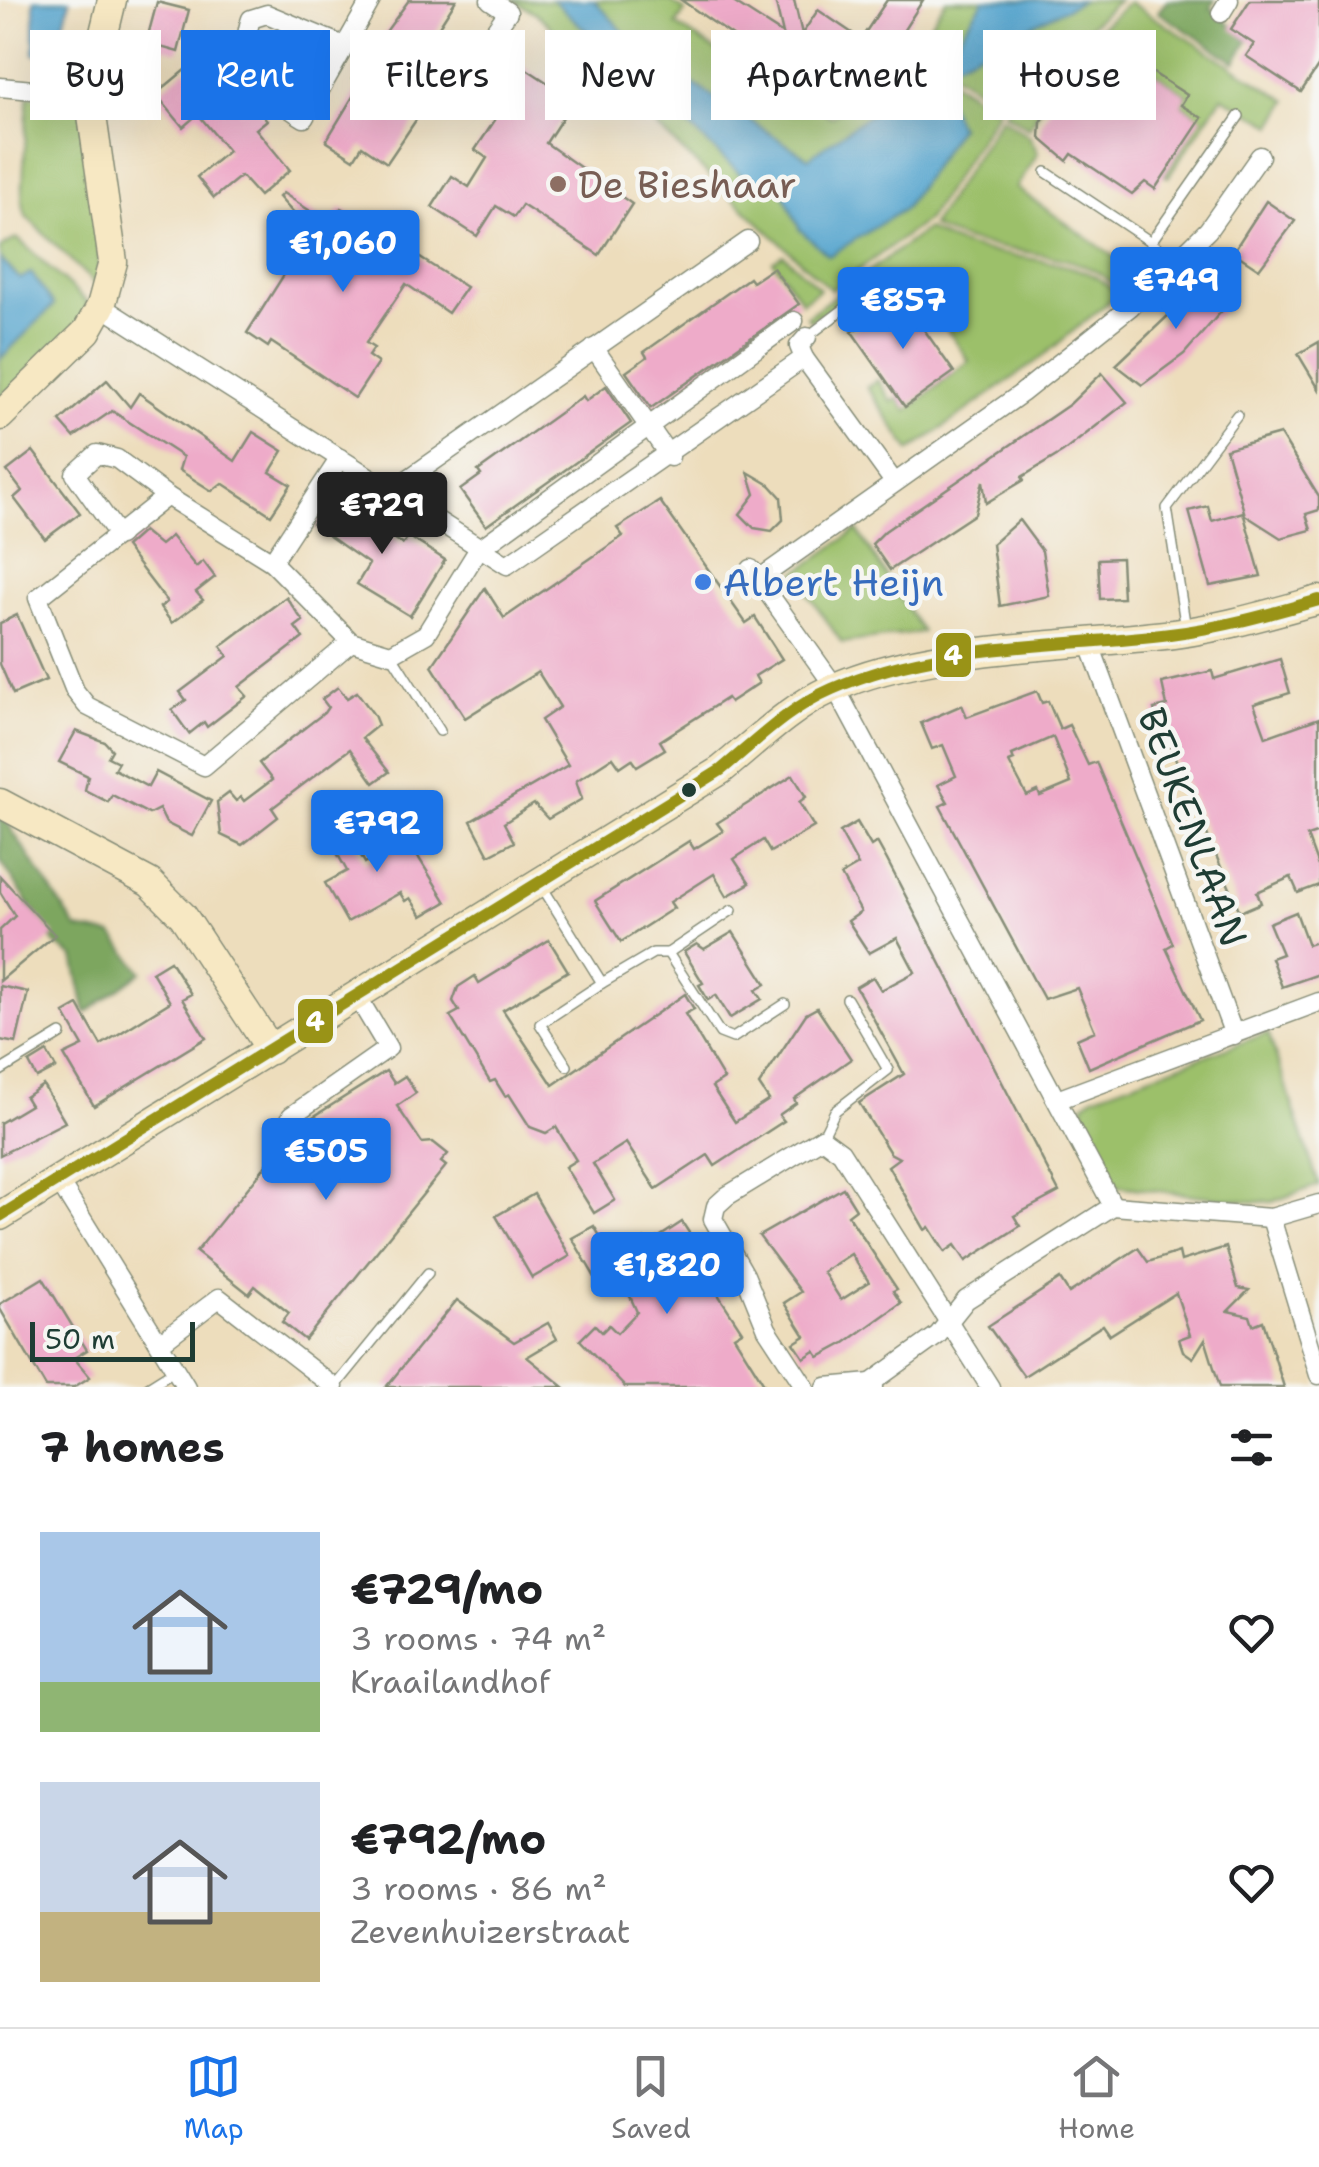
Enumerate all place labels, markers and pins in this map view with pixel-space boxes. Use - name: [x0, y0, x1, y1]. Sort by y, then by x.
- place label: De Bieshaar: [578, 159, 797, 210]
- marker: De Bieshaar: [547, 173, 569, 195]
- pin: €1,060: [262, 210, 424, 295]
- pin: €749: [1117, 247, 1235, 332]
- pin: €857: [844, 267, 962, 352]
- pin: €729: [323, 472, 441, 557]
- place label: Albert Heijn: [723, 557, 944, 608]
- marker: Albert Heijn: [692, 571, 714, 593]
- unlabelled marker: [679, 780, 699, 800]
- pin: €792: [318, 790, 436, 875]
- pin: €505: [267, 1118, 385, 1203]
- pin: €1,820: [586, 1232, 748, 1317]

